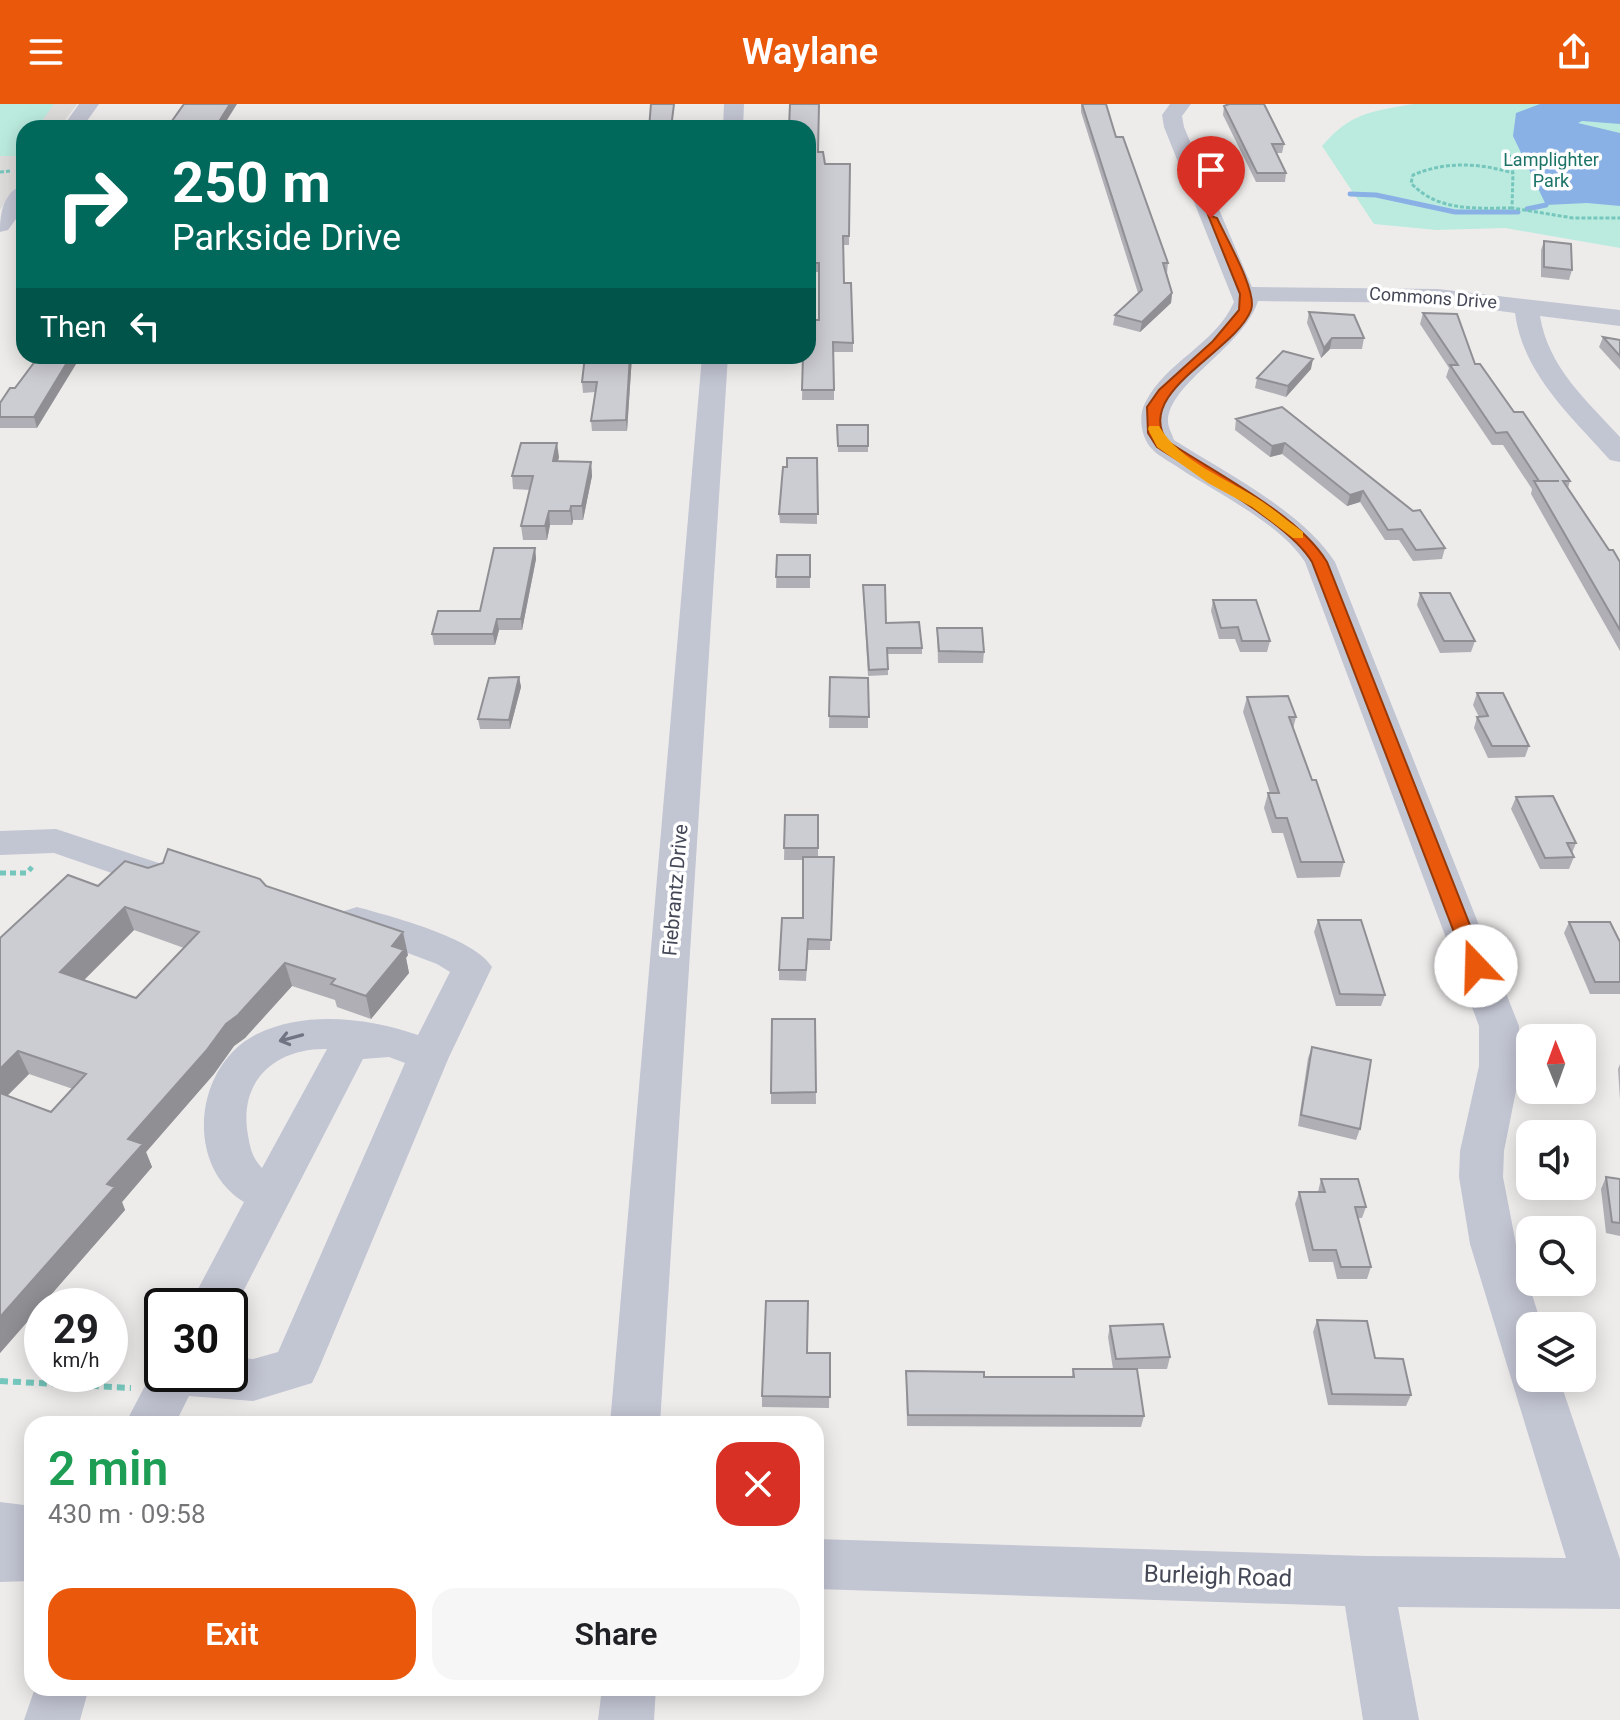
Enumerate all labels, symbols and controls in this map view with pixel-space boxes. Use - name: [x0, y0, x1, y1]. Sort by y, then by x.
- icon: menu: [24, 30, 68, 74]
- icon: share: [1552, 30, 1596, 74]
- text: Waylane: [742, 31, 878, 73]
- pin: [1177, 136, 1245, 218]
- icon: arrive: [1189, 148, 1233, 192]
- park label: Lamplighter Park: [1503, 149, 1599, 191]
- text: 250 m: [172, 150, 331, 216]
- icon: right: [40, 152, 144, 256]
- text: Parkside Drive: [172, 217, 401, 259]
- street label: Commons Drive: [1368, 283, 1498, 312]
- icon: left: [123, 304, 167, 348]
- text: Then: [40, 309, 107, 344]
- street label: Fiebrantz Drive: [657, 823, 693, 957]
- position arrow: [1434, 924, 1518, 1008]
- north arrow: [1516, 1024, 1596, 1104]
- map controls: [1516, 1024, 1596, 1392]
- one-way arrow: [279, 1031, 305, 1046]
- button: sound: [1516, 1120, 1596, 1200]
- button: search: [1516, 1216, 1596, 1296]
- speed limit sign: 30: [144, 1288, 248, 1392]
- text: 29: [53, 1306, 99, 1353]
- button: layers: [1516, 1312, 1596, 1392]
- text: km/h: [53, 1348, 99, 1372]
- text: 2 min: [48, 1440, 168, 1497]
- button: close: [716, 1442, 800, 1526]
- text: 430 m · 09:58: [48, 1499, 206, 1529]
- street label: Burleigh Road: [1143, 1559, 1293, 1593]
- button: Exit: [48, 1588, 416, 1680]
- button: Share: [432, 1588, 800, 1680]

